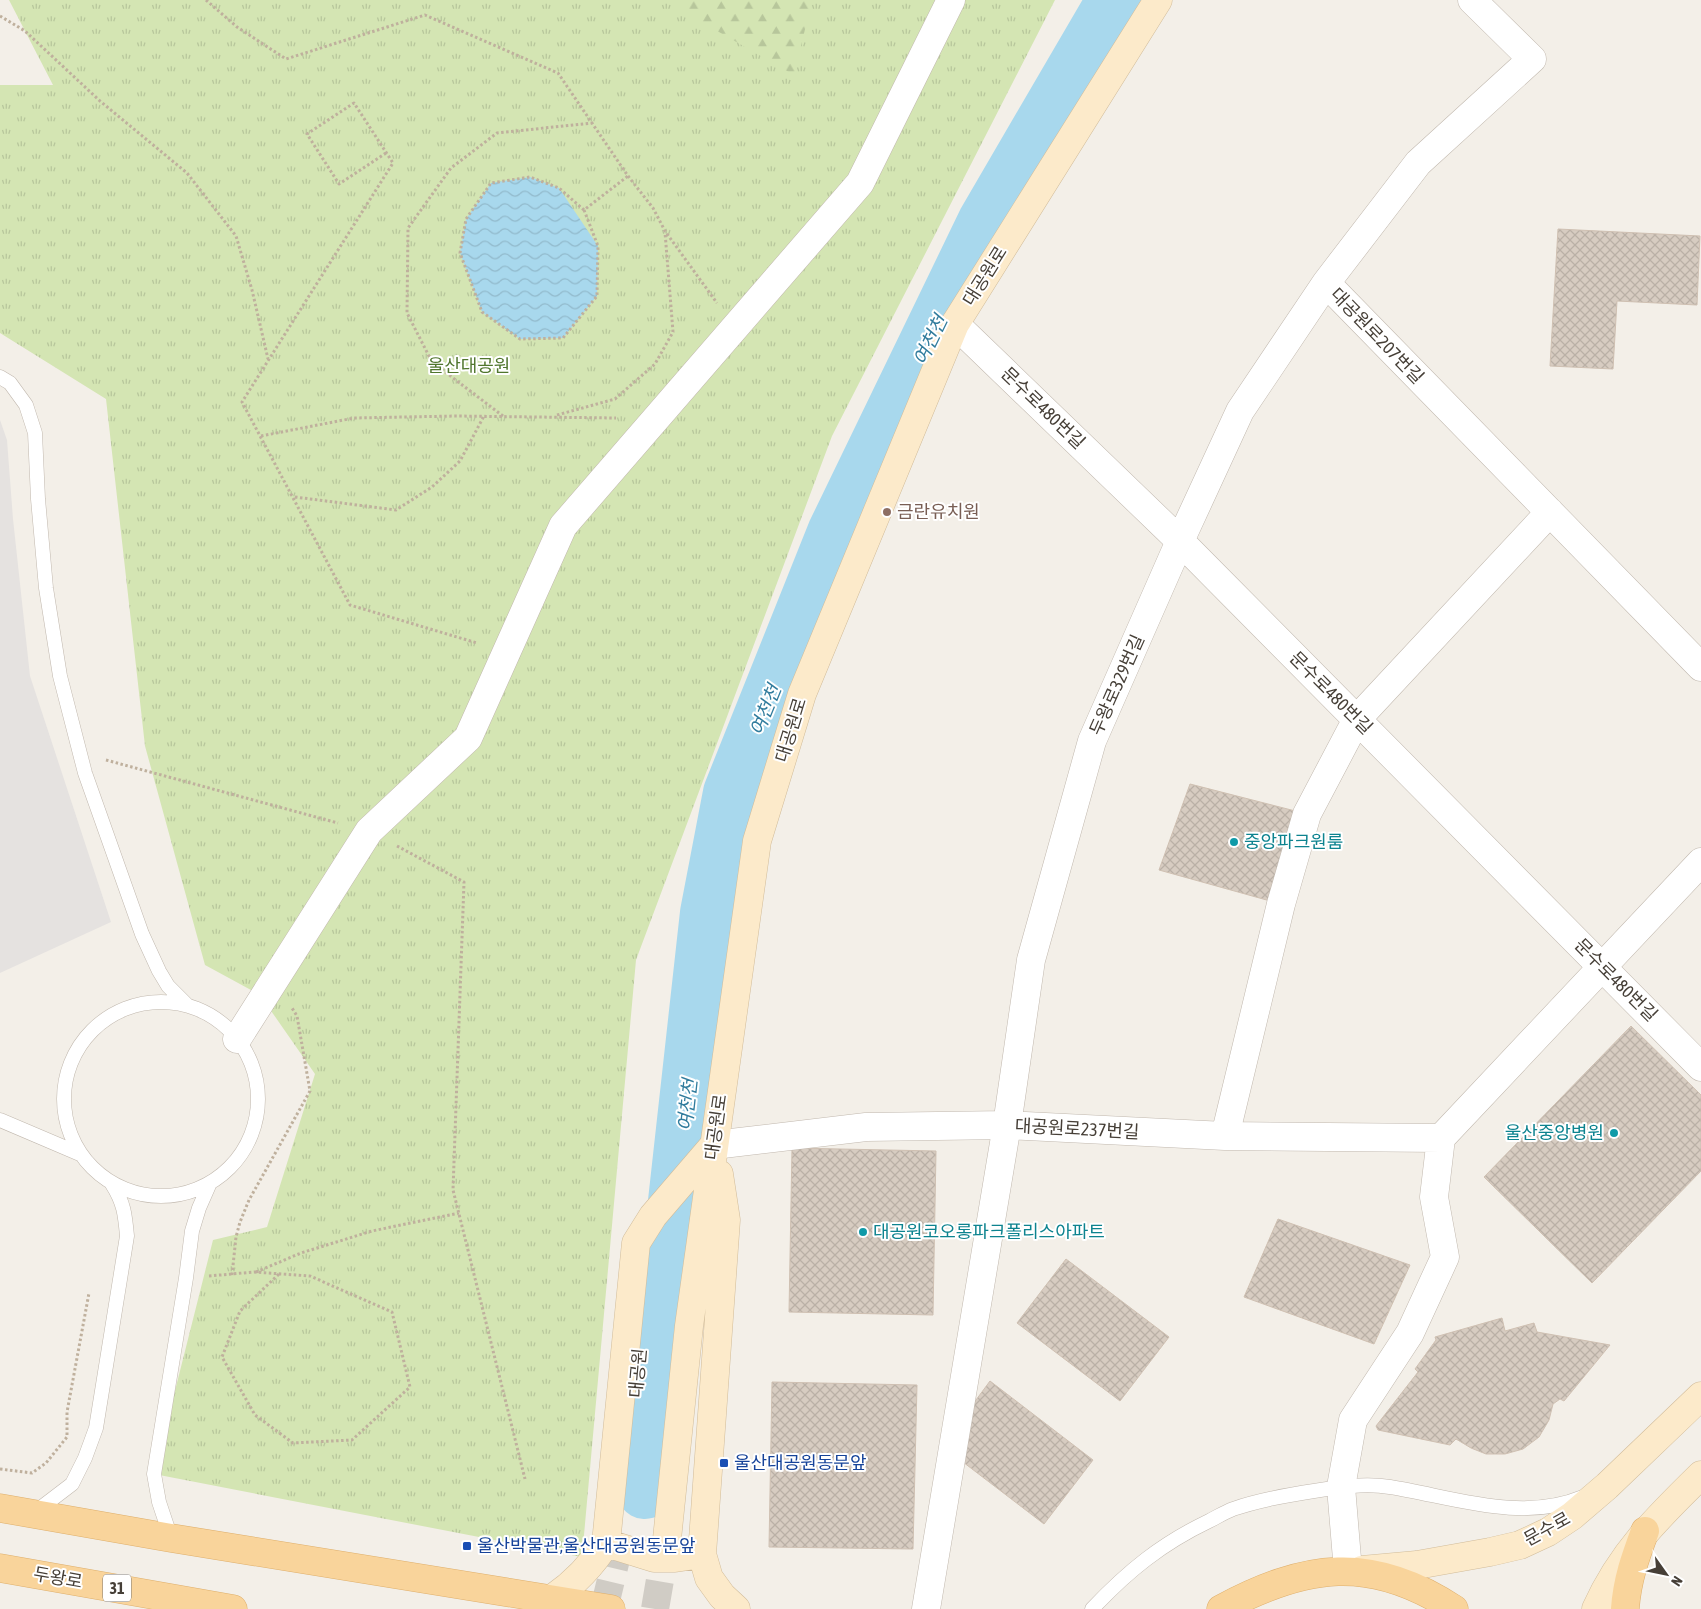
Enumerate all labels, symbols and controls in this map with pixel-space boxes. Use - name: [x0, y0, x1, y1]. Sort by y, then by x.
- street label: 대공원로: [958, 242, 1011, 309]
- street label: 대공원로207번길: [1326, 283, 1428, 388]
- water label: 여천천: [909, 310, 952, 368]
- park label: 울산대공원: [428, 355, 510, 376]
- street label: 문수로480번길: [997, 363, 1090, 453]
- place label: 금란유치원: [897, 501, 980, 522]
- marker: 금란유치원: [881, 506, 893, 518]
- street label: 두왕로329번길: [1085, 631, 1148, 738]
- street label: 문수로480번길: [1286, 647, 1377, 738]
- water label: 여천천: [745, 680, 786, 738]
- street label: 대공원로: [771, 695, 810, 765]
- place label: 중앙파크원룸: [1244, 831, 1343, 852]
- marker: 중앙파크원룸: [1228, 836, 1240, 848]
- street label: 문수로480번길: [1571, 934, 1662, 1025]
- water label: 여천천: [673, 1076, 701, 1132]
- street label: 대공원로: [700, 1093, 731, 1161]
- street label: 대공원로237번길: [1014, 1115, 1140, 1142]
- place label: 울산중앙병원: [1505, 1122, 1604, 1143]
- marker: 울산중앙병원: [1608, 1127, 1620, 1139]
- place label: 대공원코오롱파크폴리스아파트: [873, 1221, 1105, 1242]
- marker: 대공원코오롱파크폴리스아파트: [857, 1226, 869, 1238]
- street label: 대공원: [625, 1347, 650, 1399]
- place label: 울산대공원동문앞: [734, 1452, 866, 1473]
- marker: 울산대공원동문앞: [718, 1457, 730, 1469]
- street label: 문수로: [1520, 1507, 1574, 1550]
- place label: 울산박물관,울산대공원동문앞: [477, 1535, 695, 1556]
- marker: 울산박물관,울산대공원동문앞: [461, 1540, 473, 1552]
- north arrow: [1641, 1549, 1691, 1599]
- street label: 두왕로: [32, 1563, 84, 1592]
- text: N: [1668, 1573, 1686, 1589]
- road number: 31: [103, 1575, 131, 1602]

